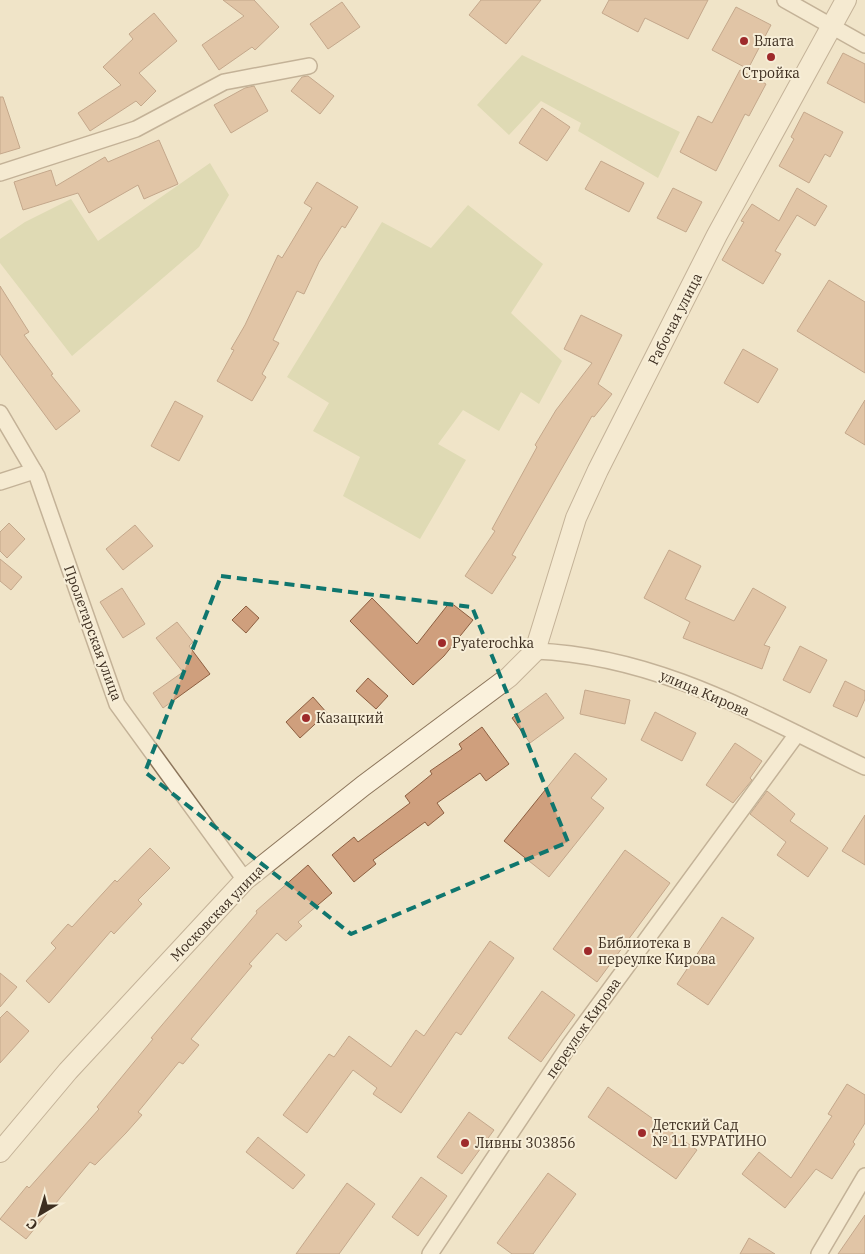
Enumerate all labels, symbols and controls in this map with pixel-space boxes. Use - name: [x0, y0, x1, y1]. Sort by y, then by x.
- place label: Влата: [754, 32, 795, 50]
- marker: Влата: [738, 35, 750, 47]
- marker: Стройка: [765, 51, 777, 63]
- place label: Стройка: [742, 64, 800, 82]
- street label: Рабочая улица: [644, 270, 706, 368]
- street label: Пролетарская улица: [60, 563, 126, 704]
- place label: Pyaterochka: [452, 634, 535, 652]
- marker: Pyaterochka: [436, 637, 448, 649]
- street label: улица Кирова: [657, 666, 753, 720]
- place label: Казацкий: [316, 709, 384, 727]
- marker: Казацкий: [300, 712, 312, 724]
- street label: Московская улица: [166, 861, 268, 965]
- place label: Библиотека в переулке Кирова: [598, 934, 716, 968]
- marker: Библиотека в переулке Кирова: [582, 945, 594, 957]
- street label: переулок Кирова: [542, 974, 625, 1082]
- place label: Детский Сад № 11 БУРАТИНО: [652, 1116, 767, 1150]
- marker: Детский Сад № 11 БУРАТИНО: [636, 1127, 648, 1139]
- place label: Ливны 303856: [475, 1134, 576, 1152]
- marker: Ливны 303856: [459, 1137, 471, 1149]
- north arrow: [15, 1189, 65, 1239]
- text: С: [23, 1214, 41, 1234]

